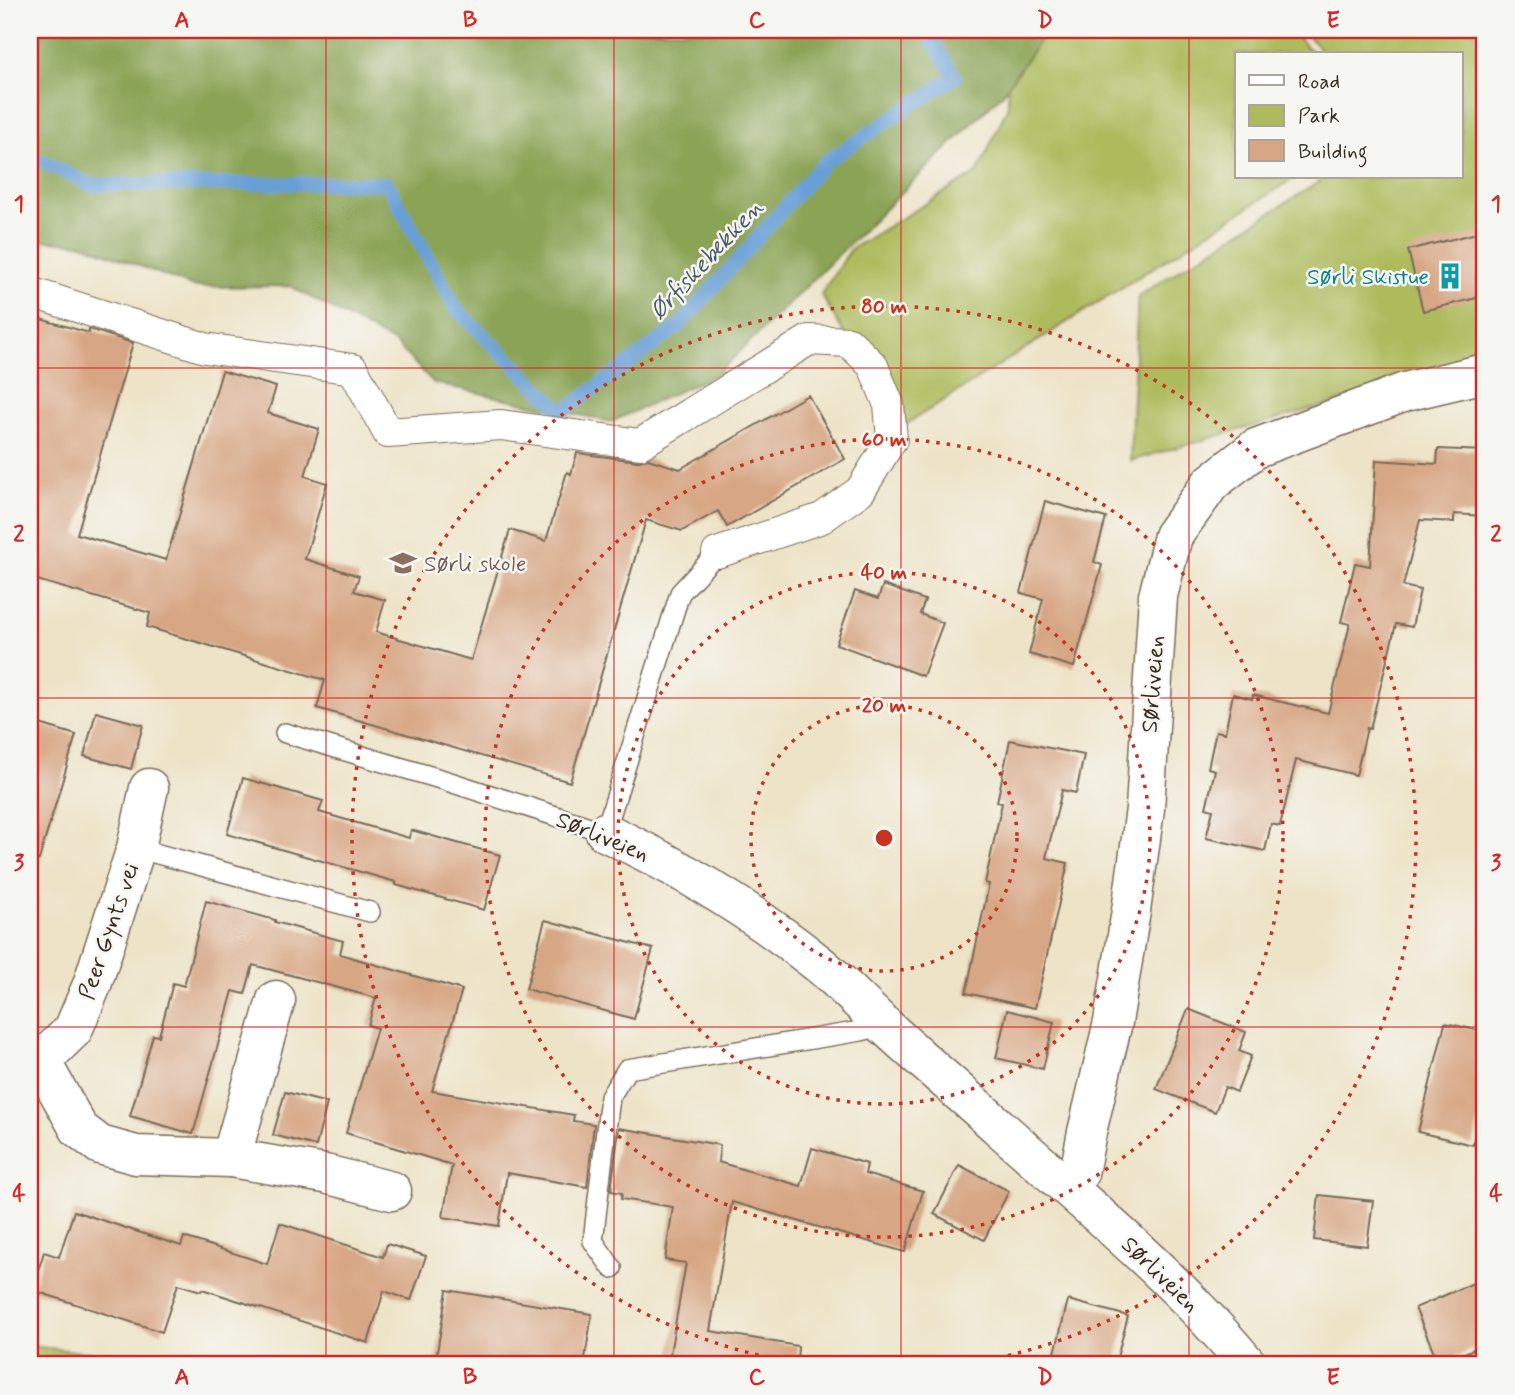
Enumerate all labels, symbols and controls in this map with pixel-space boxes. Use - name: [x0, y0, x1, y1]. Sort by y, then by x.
- text: A: [174, 6, 190, 36]
- text: B: [463, 6, 478, 36]
- text: C: [749, 6, 766, 36]
- text: D: [1037, 6, 1053, 36]
- text: E: [1326, 6, 1340, 36]
- legend: [1235, 52, 1462, 178]
- text: Road: [1298, 68, 1340, 96]
- text: Park: [1298, 102, 1340, 130]
- text: Building: [1298, 138, 1368, 168]
- text: 1: [14, 190, 24, 220]
- text: 1: [1491, 190, 1501, 220]
- water label: Ørfiskebekken: [643, 193, 771, 327]
- building icon: Sørli Skistue: [1435, 261, 1465, 291]
- place label: Sørli Skistue: [1307, 263, 1429, 293]
- text: 80 m: [861, 293, 907, 321]
- text: 60 m: [861, 426, 907, 454]
- text: 2: [13, 520, 25, 550]
- text: 2: [1490, 520, 1502, 550]
- school or university icon: Sørli skole: [388, 548, 418, 578]
- place label: Sørli skole: [424, 550, 526, 580]
- text: 40 m: [861, 559, 908, 587]
- street label: Sørliveien: [1136, 634, 1172, 734]
- text: 20 m: [862, 692, 907, 720]
- street label: Sørliveien: [551, 806, 653, 870]
- centre of rings: [872, 826, 896, 850]
- text: 3: [14, 849, 25, 879]
- text: 3: [1491, 849, 1502, 879]
- street label: Peer Gynts vei: [73, 859, 147, 1004]
- text: 4: [12, 1179, 26, 1209]
- text: 4: [1489, 1179, 1503, 1209]
- street label: Sørliveien: [1114, 1231, 1205, 1320]
- text: A: [174, 1363, 190, 1393]
- text: B: [463, 1363, 478, 1393]
- text: C: [749, 1363, 766, 1393]
- text: D: [1037, 1363, 1053, 1393]
- text: E: [1326, 1363, 1340, 1393]

